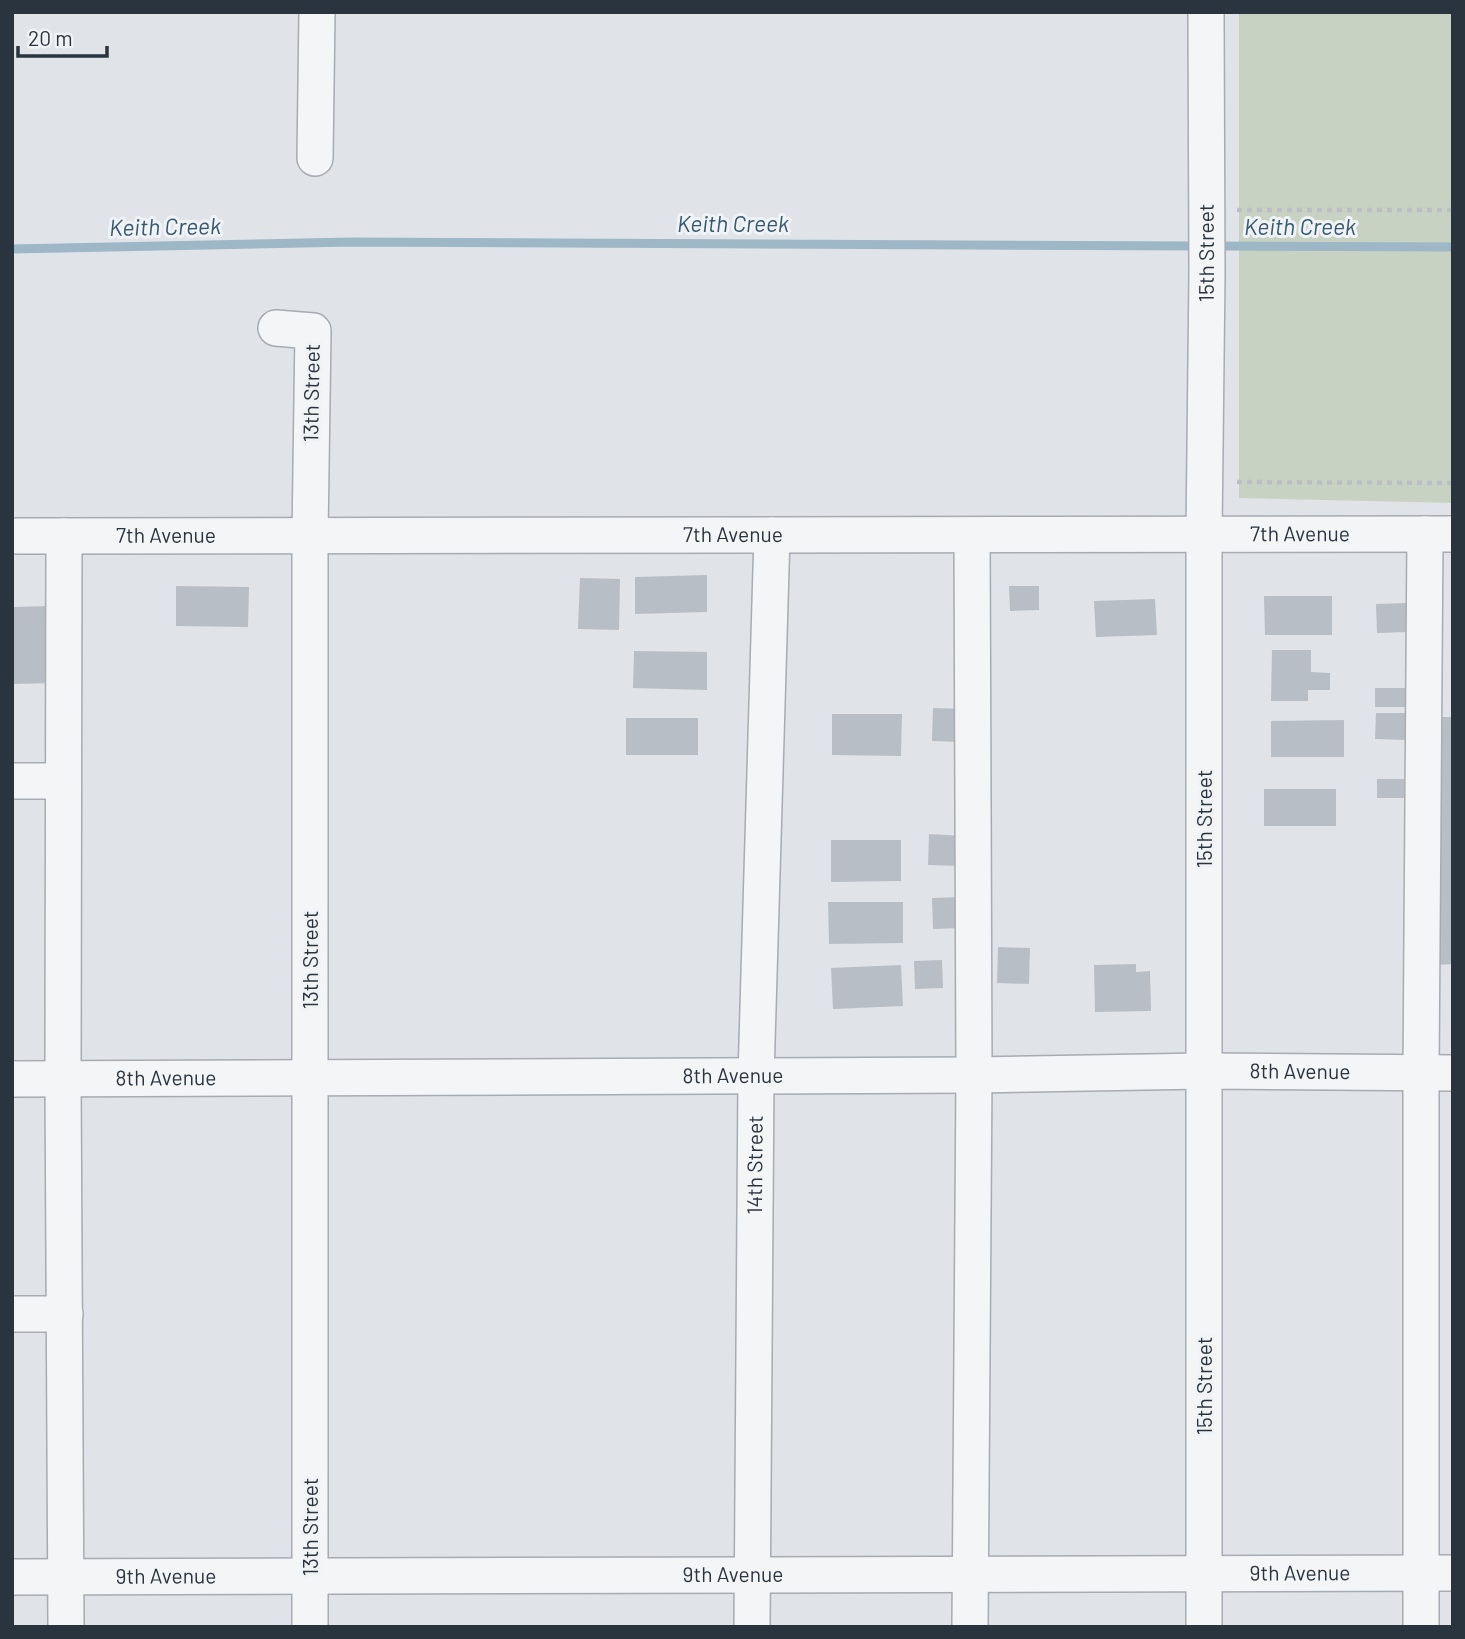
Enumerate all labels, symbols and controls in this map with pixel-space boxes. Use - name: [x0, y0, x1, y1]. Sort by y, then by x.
- scale bar: [18, 14, 107, 58]
- text: 20 m: [28, 25, 73, 50]
- street label: 15th Street: [1193, 204, 1218, 303]
- water label: Keith Creek: [677, 209, 789, 237]
- water label: Keith Creek: [109, 211, 221, 241]
- water label: Keith Creek: [1244, 212, 1356, 240]
- street label: 13th Street: [297, 343, 324, 443]
- street label: 7th Avenue: [1250, 520, 1350, 545]
- street label: 7th Avenue: [683, 521, 783, 546]
- street label: 7th Avenue: [116, 522, 216, 547]
- street label: 15th Street: [1191, 770, 1216, 868]
- street label: 13th Street: [297, 911, 322, 1009]
- street label: 8th Avenue: [1249, 1057, 1351, 1083]
- street label: 8th Avenue: [682, 1062, 784, 1087]
- street label: 8th Avenue: [115, 1064, 217, 1090]
- street label: 14th Street: [741, 1115, 767, 1215]
- street label: 15th Street: [1191, 1337, 1216, 1435]
- street label: 13th Street: [297, 1478, 322, 1576]
- street label: 9th Avenue: [1249, 1559, 1350, 1585]
- street label: 9th Avenue: [682, 1561, 783, 1586]
- street label: 9th Avenue: [115, 1562, 216, 1588]

